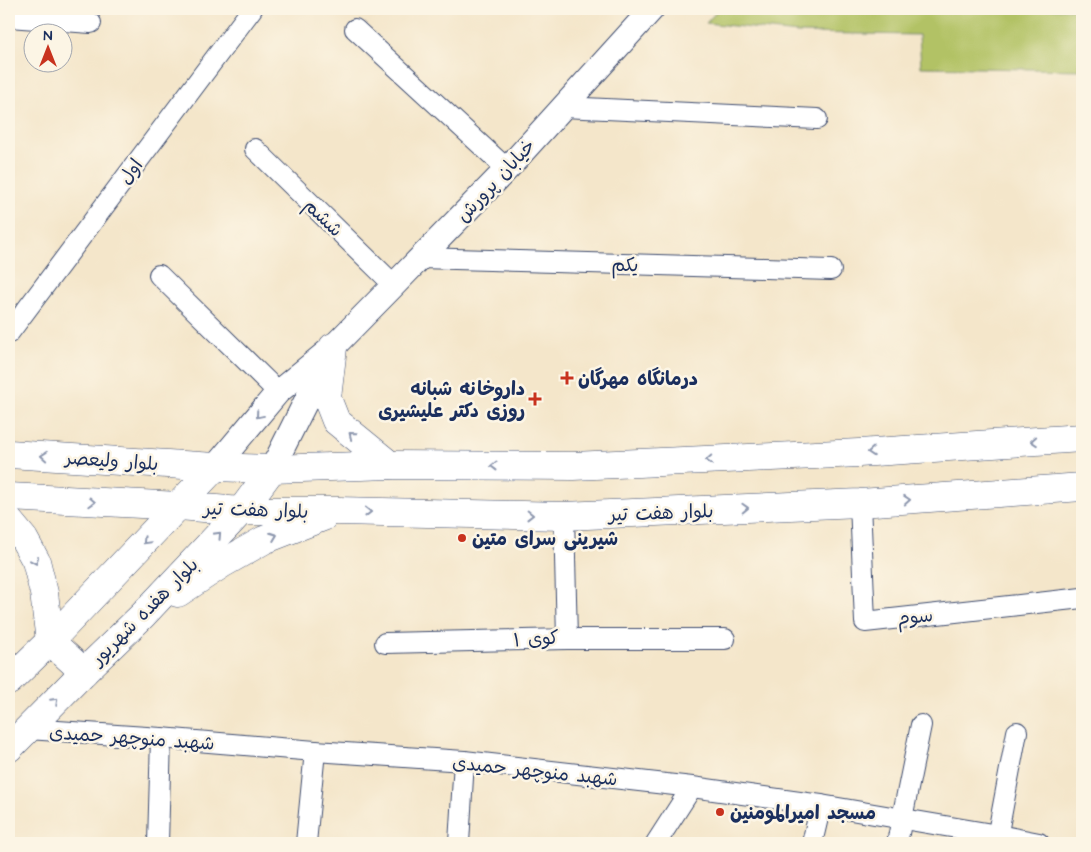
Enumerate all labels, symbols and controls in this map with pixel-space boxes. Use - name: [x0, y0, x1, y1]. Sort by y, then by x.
- north arrow: [22, 22, 72, 72]
- text: N: [44, 26, 53, 46]
- street label: خیابان پرورش: [450, 133, 542, 229]
- street label: اول: [113, 153, 150, 190]
- street label: ششم: [297, 193, 348, 243]
- street label: یکم: [611, 252, 639, 279]
- place label: درمانگاه مهرگان: [578, 366, 698, 393]
- marker: درمانگاه مهرگان: [560, 371, 574, 385]
- place label: داروخانه شبانه روزی دکتر علیشیری: [378, 376, 525, 425]
- marker: داروخانه شبانه روزی دکتر علیشیری: [529, 393, 541, 405]
- one-way arrow: [255, 409, 264, 418]
- one-way arrow: [349, 432, 358, 440]
- one-way arrow: [1029, 436, 1037, 447]
- street label: بلوار ولیعصر: [62, 445, 159, 478]
- one-way arrow: [867, 446, 875, 457]
- one-way arrow: [40, 451, 48, 462]
- one-way arrow: [705, 454, 713, 465]
- one-way arrow: [490, 461, 498, 471]
- street label: بلوار هفت تیر: [201, 495, 309, 526]
- one-way arrow: [904, 495, 912, 506]
- one-way arrow: [89, 496, 97, 507]
- street label: بلوار هفت تیر: [606, 498, 714, 529]
- one-way arrow: [742, 503, 749, 513]
- one-way arrow: [364, 507, 372, 517]
- one-way arrow: [526, 510, 534, 520]
- place label: شیرینی سرای متین: [472, 526, 618, 553]
- one-way arrow: [270, 531, 278, 541]
- one-way arrow: [212, 532, 221, 541]
- marker: شیرینی سرای متین: [456, 532, 468, 544]
- one-way arrow: [143, 535, 152, 544]
- street label: بلوار هفده شهریور: [84, 552, 205, 673]
- one-way arrow: [29, 556, 40, 565]
- street label: سوم: [896, 602, 935, 633]
- street label: کوی ۱: [512, 624, 560, 655]
- one-way arrow: [50, 698, 59, 707]
- street label: شهبد منوچهر حمیدی: [48, 719, 216, 758]
- street label: شهبد منوچهر حمیدی: [451, 749, 619, 794]
- place label: مسجد امیرالمومنین: [730, 800, 876, 827]
- marker: مسجد امیرالمومنین: [714, 806, 726, 818]

